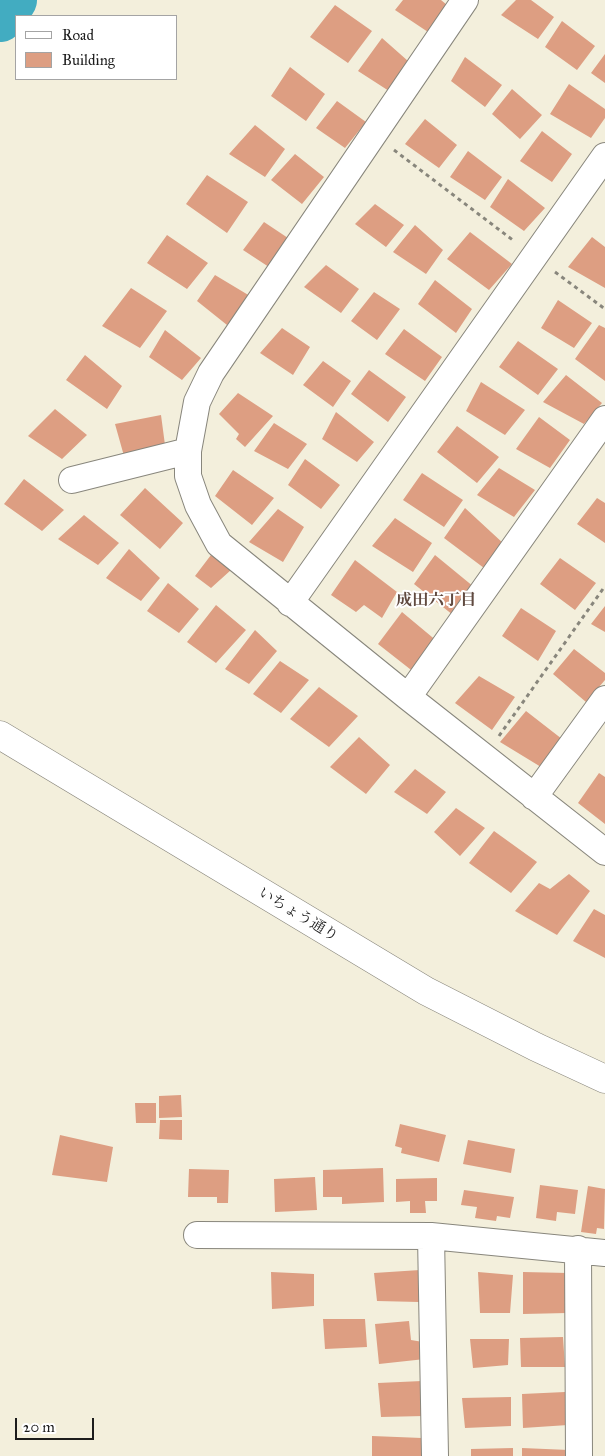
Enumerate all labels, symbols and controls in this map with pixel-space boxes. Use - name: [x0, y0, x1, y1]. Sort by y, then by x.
- legend: [15, 15, 178, 80]
- text: Road: [62, 26, 94, 44]
- text: Building: [62, 51, 115, 69]
- district label: 成田六丁目: [396, 591, 476, 611]
- street label: いちょう通り: [255, 884, 341, 946]
- scale bar: [18, 1408, 96, 1440]
- text: 20 m: [23, 1418, 55, 1436]

